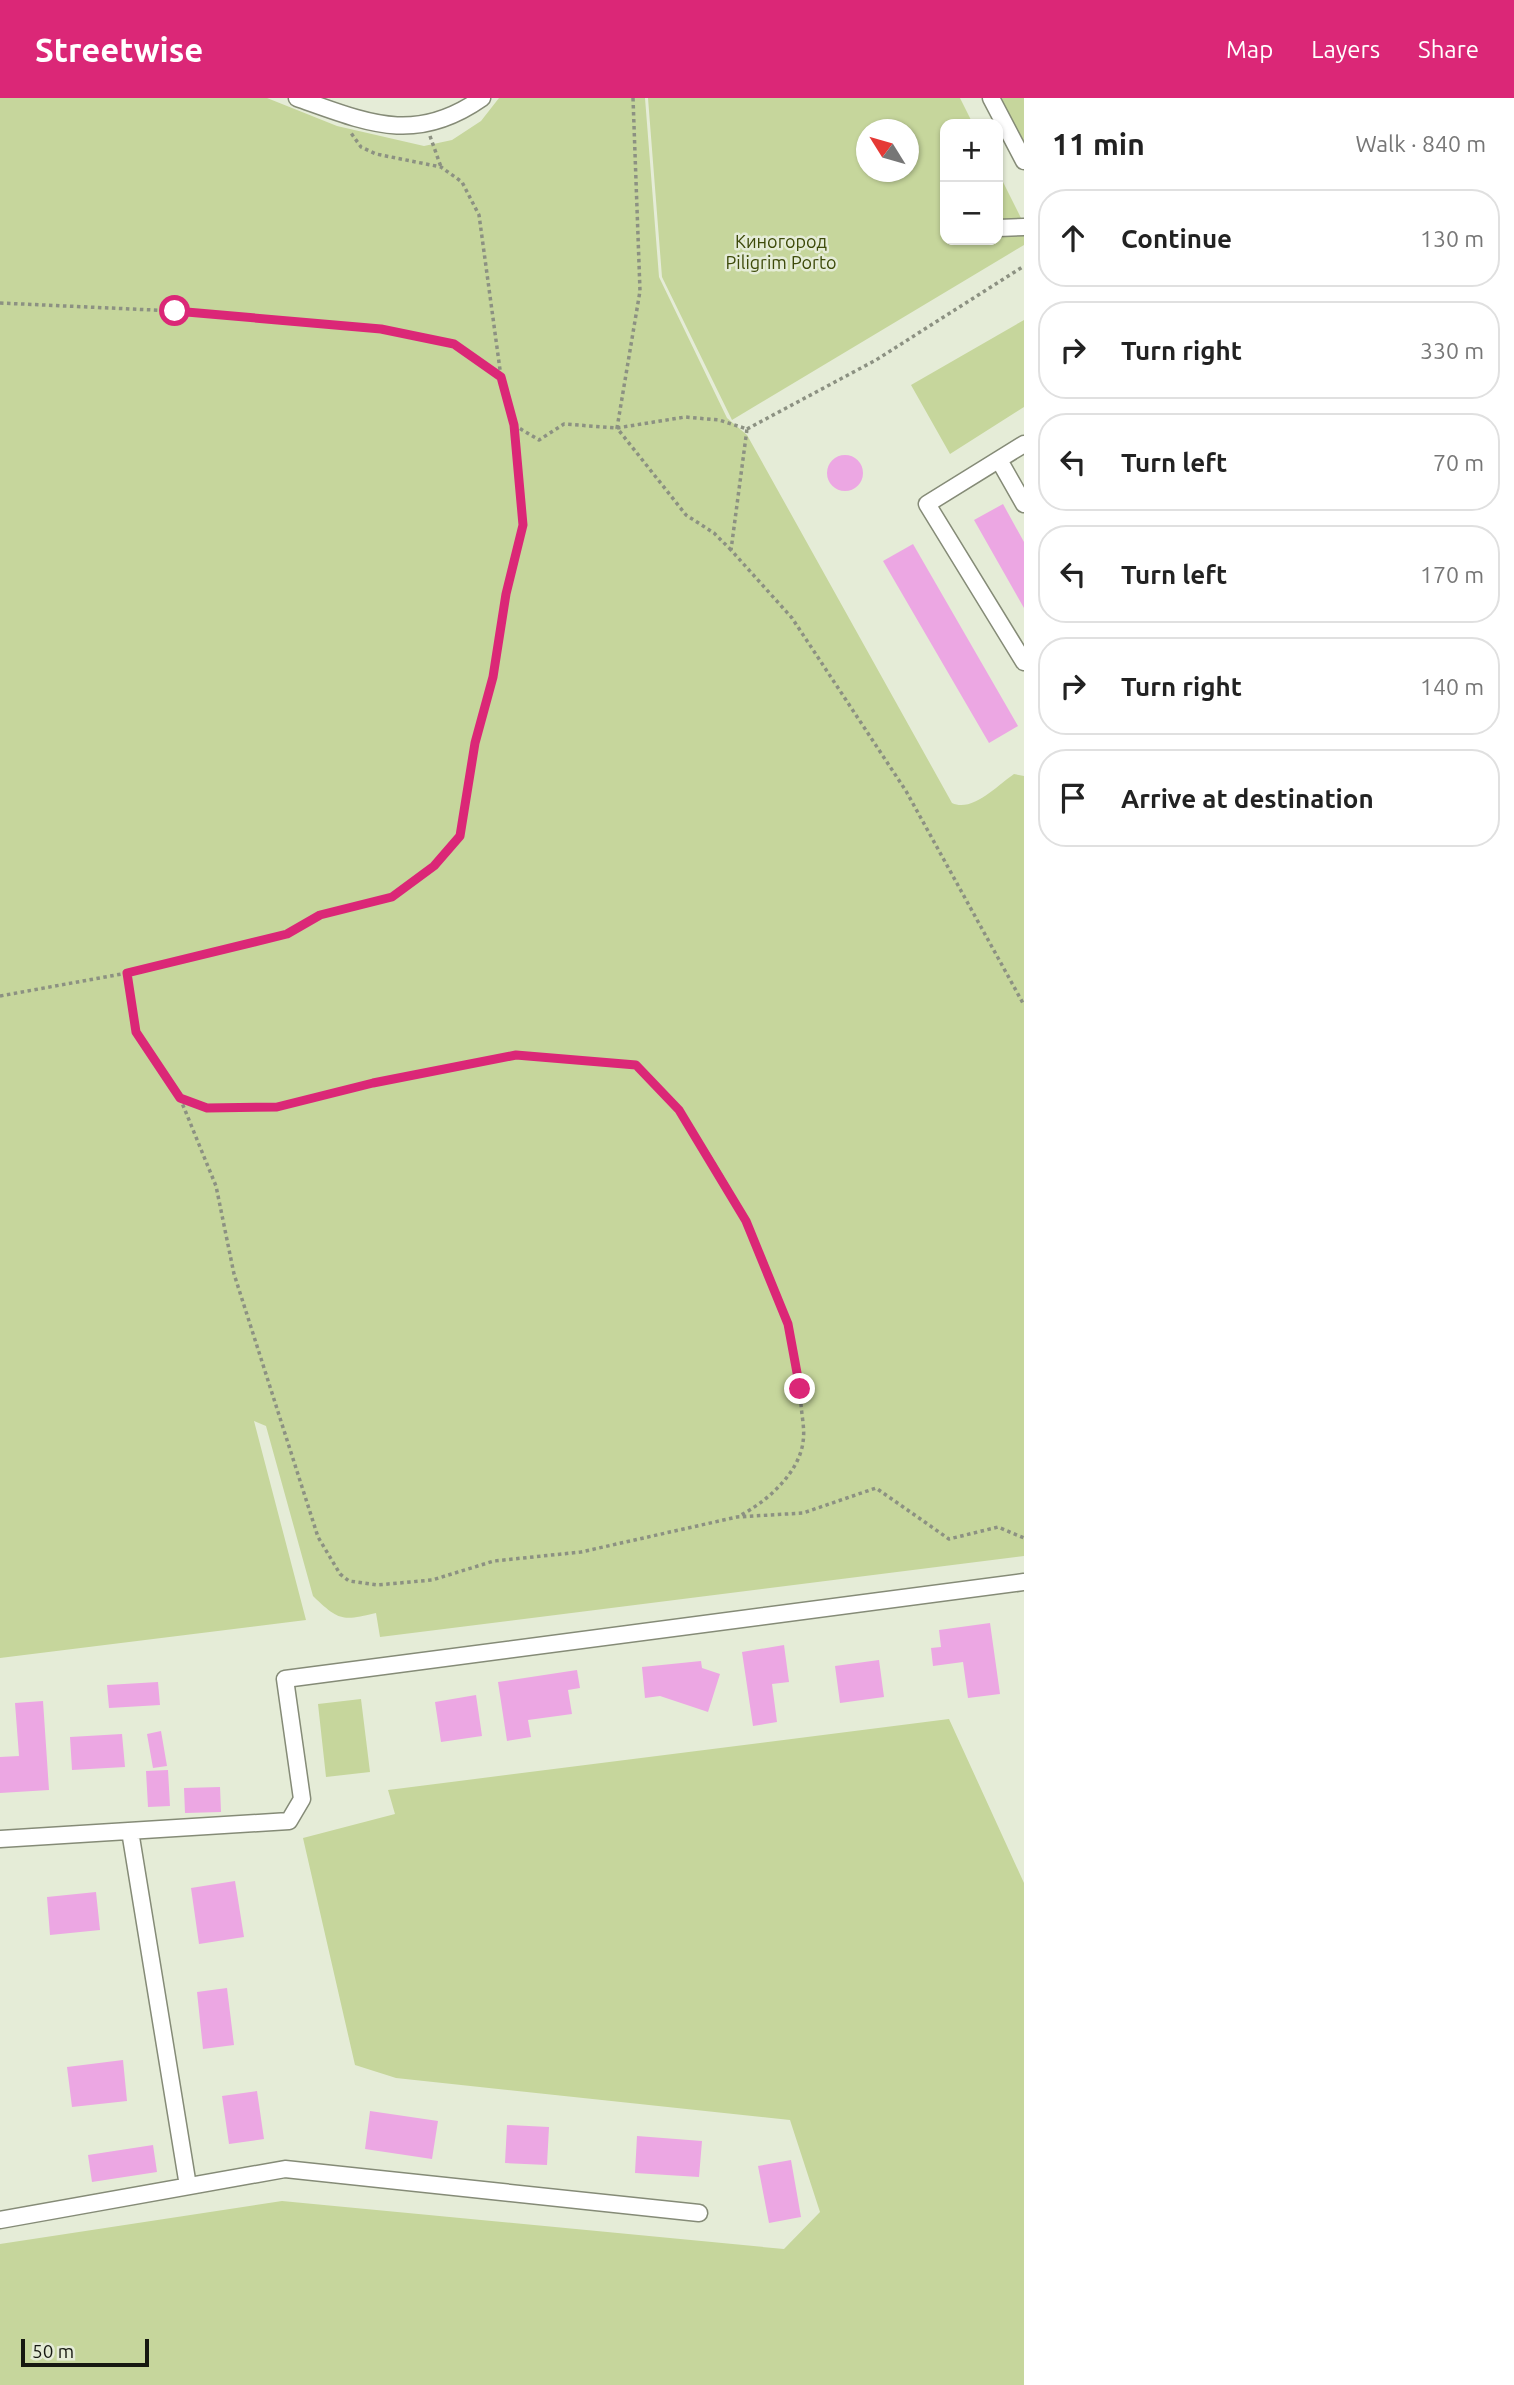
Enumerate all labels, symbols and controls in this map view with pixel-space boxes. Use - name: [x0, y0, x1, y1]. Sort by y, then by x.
- text: Streetwise: [35, 31, 203, 68]
- text: Map: [1226, 36, 1273, 63]
- text: Layers: [1311, 36, 1380, 63]
- text: Share: [1418, 36, 1479, 63]
- north arrow: [856, 119, 919, 182]
- map controls: [940, 119, 1003, 245]
- button: +: [940, 119, 1003, 182]
- text: 11 min: [1052, 127, 1145, 161]
- text: Walk · 840 m: [1355, 131, 1486, 156]
- button: −: [940, 182, 1003, 245]
- icon: ahead: [1054, 219, 1092, 257]
- text: Continue: [1121, 224, 1232, 253]
- text: 130 m: [1420, 226, 1484, 251]
- park label: Киногород Piligrim Porto: [726, 231, 836, 272]
- route start: [159, 295, 190, 326]
- icon: right: [1054, 331, 1092, 369]
- text: Turn right: [1121, 336, 1242, 365]
- text: 330 m: [1420, 338, 1484, 363]
- icon: left: [1054, 443, 1092, 481]
- text: Turn left: [1121, 448, 1227, 477]
- text: 70 m: [1433, 450, 1484, 475]
- icon: left: [1054, 555, 1092, 593]
- text: Turn left: [1121, 560, 1227, 589]
- text: 170 m: [1420, 562, 1484, 587]
- icon: right: [1054, 667, 1092, 705]
- text: Turn right: [1121, 672, 1242, 701]
- text: 140 m: [1420, 674, 1484, 699]
- icon: arrive: [1054, 779, 1092, 817]
- text: Arrive at destination: [1121, 784, 1374, 813]
- route end: [784, 1373, 815, 1404]
- scale bar: [21, 2336, 149, 2368]
- text: 50 m: [32, 2340, 74, 2362]

